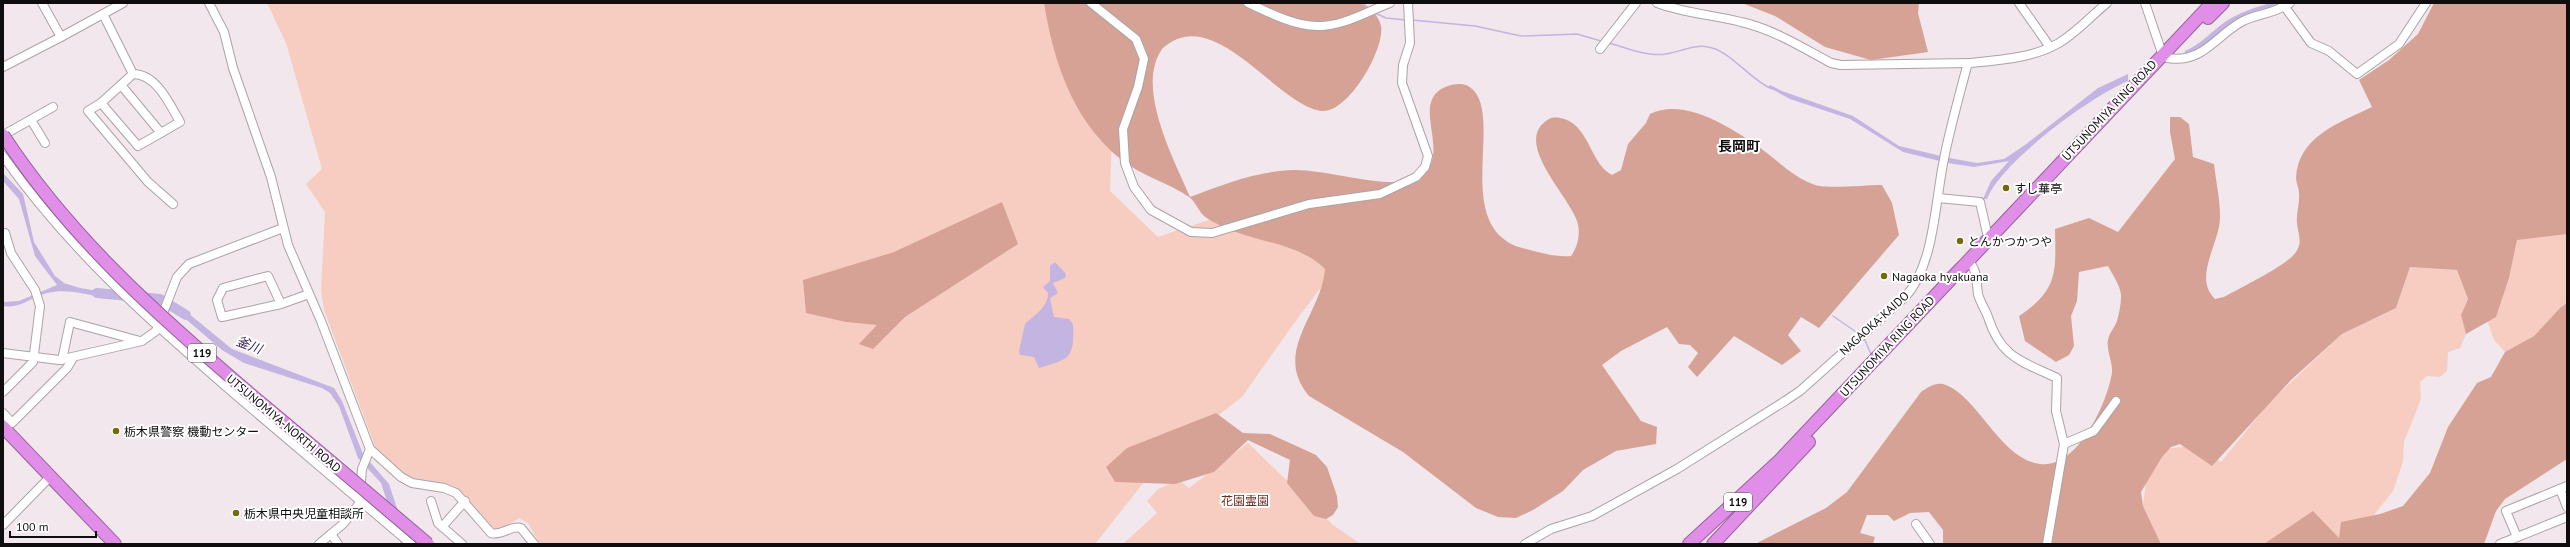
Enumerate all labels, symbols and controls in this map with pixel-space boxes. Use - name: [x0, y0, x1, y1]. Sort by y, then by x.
- street label: UTSUNOMIYA RING ROAD: [2058, 56, 2160, 163]
- district label: 長岡町: [1718, 137, 1760, 155]
- place label: すし華亭: [2014, 181, 2062, 196]
- marker: すし華亭: [2001, 183, 2011, 193]
- place label: とんかつかつや: [1968, 234, 2052, 249]
- marker: とんかつかつや: [1955, 236, 1965, 246]
- place label: Nagaoka hyakuana: [1892, 269, 1989, 284]
- marker: Nagaoka hyakuana: [1879, 271, 1889, 281]
- street label: NAGAOKA-KAIDO: [1836, 288, 1912, 358]
- street label: UTSUNOMIYA RING ROAD: [1836, 292, 1938, 399]
- water label: 釜川: [234, 332, 266, 358]
- road number: 119: [188, 344, 216, 362]
- street label: UTSUNOMIYA-NORTH ROAD: [224, 371, 344, 475]
- place label: 栃木県警察 機動センター: [124, 424, 259, 439]
- marker: 栃木県警察 機動センター: [111, 426, 121, 436]
- park label: 花園霊園: [1221, 493, 1269, 508]
- road number: 119: [1724, 493, 1752, 511]
- place label: 栃木県中央児童相談所: [244, 506, 364, 521]
- marker: 栃木県中央児童相談所: [231, 508, 241, 518]
- scale bar: [10, 513, 96, 539]
- text: 100 m: [16, 519, 49, 534]

